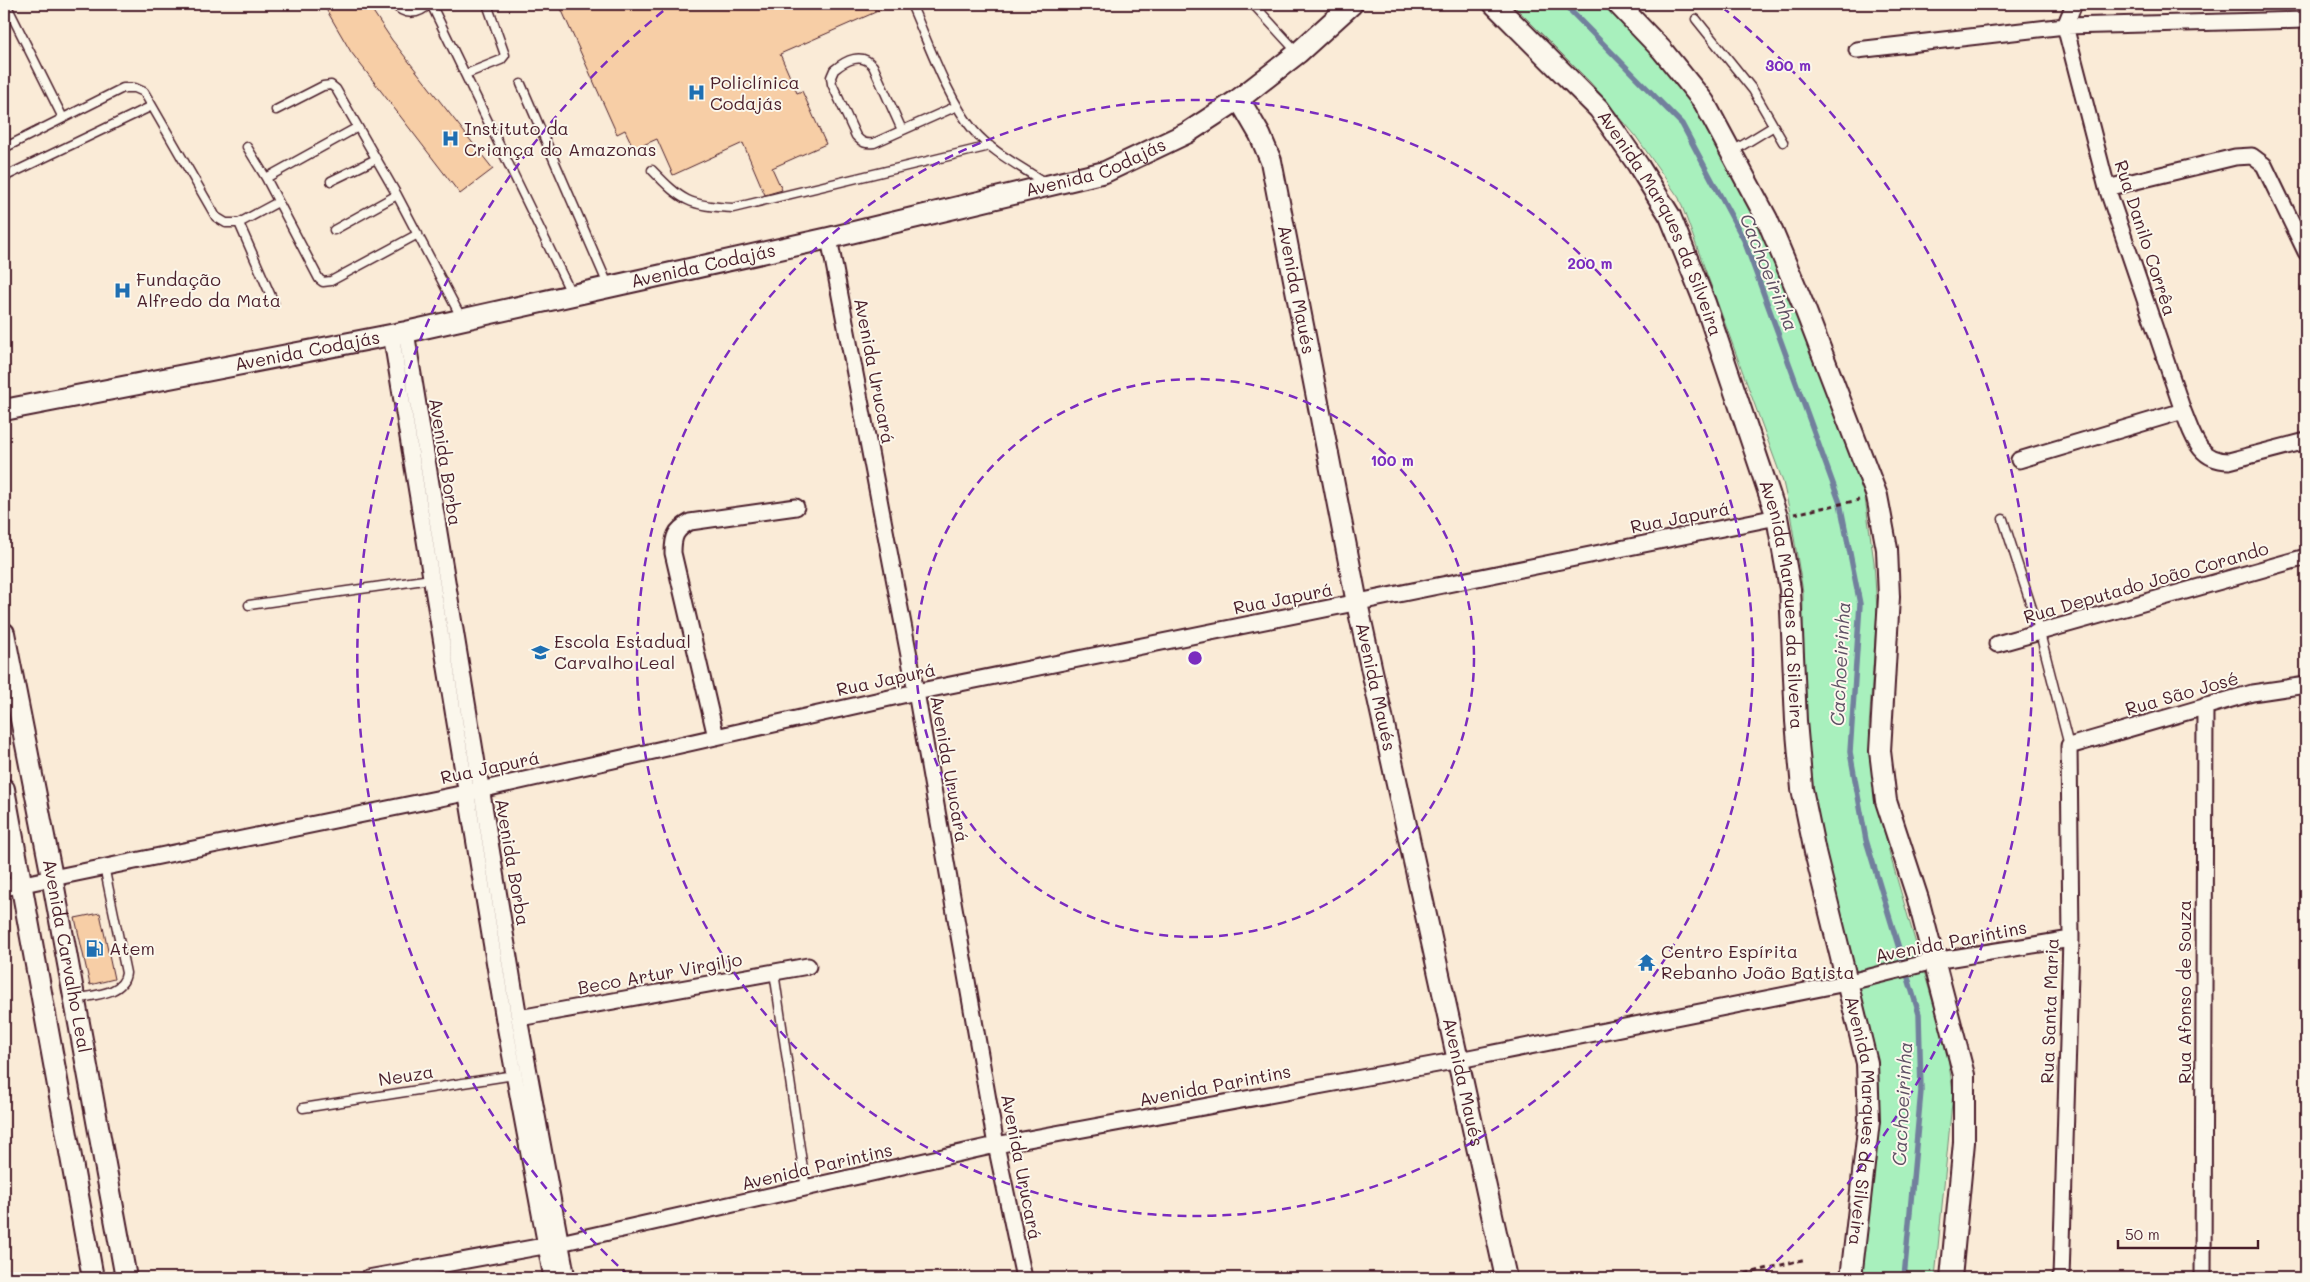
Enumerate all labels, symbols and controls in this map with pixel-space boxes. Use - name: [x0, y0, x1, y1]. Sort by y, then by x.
- text: 300 m: [1765, 55, 1811, 75]
- place label: Policlínica Codajás: [710, 70, 800, 115]
- hospital icon: Policlínica Codajás: [686, 83, 706, 103]
- street label: Avenida Marques da Silveira: [1593, 105, 1728, 339]
- place label: Instituto da Criança do Amazonas: [464, 116, 657, 161]
- hospital icon: Instituto da Criança do Amazonas: [440, 129, 460, 149]
- street label: Avenida Codajás: [1023, 132, 1169, 202]
- street label: Rua Danilo Corrêa: [2109, 157, 2182, 319]
- water label: Cachoeirinha: [1735, 209, 1804, 334]
- street label: Avenida Maués: [1273, 223, 1321, 356]
- street label: Avenida Codajás: [628, 237, 778, 293]
- text: 200 m: [1568, 253, 1613, 273]
- place label: Fundação Alfredo da Mata: [136, 267, 281, 312]
- hospital icon: Fundação Alfredo da Mata: [112, 280, 132, 300]
- street label: Avenida Urucará: [849, 296, 901, 446]
- street label: Avenida Codajás: [232, 324, 382, 376]
- street label: Avenida Borba: [424, 396, 468, 527]
- text: 100 m: [1370, 450, 1414, 470]
- street label: Avenida Marques da Silveira: [1754, 476, 1810, 730]
- street label: Rua Japurá: [1628, 496, 1732, 538]
- street label: Rua Deputado João Corando: [2020, 535, 2271, 629]
- street label: Rua Japurá: [1231, 577, 1335, 619]
- water label: Cachoeirinha: [1824, 601, 1855, 727]
- street label: Avenida Maués: [1351, 620, 1402, 753]
- place label: Escola Estadual Carvalho Leal: [554, 629, 691, 674]
- school or university icon: Escola Estadual Carvalho Leal: [530, 642, 550, 662]
- centre of rings: [1186, 649, 1204, 667]
- street label: Rua Japurá: [834, 657, 938, 701]
- street label: Rua São José: [2122, 665, 2241, 721]
- street label: Avenida Urucará: [925, 694, 975, 844]
- street label: Rua Japurá: [438, 745, 542, 789]
- street label: Avenida Borba: [490, 796, 536, 927]
- street label: Avenida Carvalho Leal: [38, 857, 97, 1055]
- street label: Rua Afonso de Souza: [2172, 900, 2196, 1084]
- street label: Avenida Parintins: [1873, 915, 2029, 967]
- place label: Atem: [109, 936, 155, 960]
- street label: Rua Santa Maria: [2034, 938, 2064, 1084]
- fuel station icon: Atem: [85, 939, 105, 959]
- place label: Centro Espírita Rebanho João Batista: [1661, 939, 1855, 984]
- street label: Beco Artur Virgiljo: [576, 947, 744, 999]
- temple icon: Centro Espírita Rebanho João Batista: [1637, 952, 1657, 972]
- street label: Avenida Marques da Silveira: [1840, 993, 1882, 1247]
- street label: Avenida Maués: [1438, 1016, 1490, 1149]
- water label: Cachoeirinha: [1886, 1041, 1917, 1167]
- street label: Neuza: [377, 1059, 435, 1091]
- street label: Avenida Parintins: [1137, 1059, 1293, 1111]
- street label: Avenida Urucará: [996, 1092, 1048, 1242]
- street label: Avenida Parintins: [739, 1137, 895, 1195]
- scale bar: [2118, 1217, 2258, 1249]
- text: 50 m: [2125, 1224, 2160, 1244]

